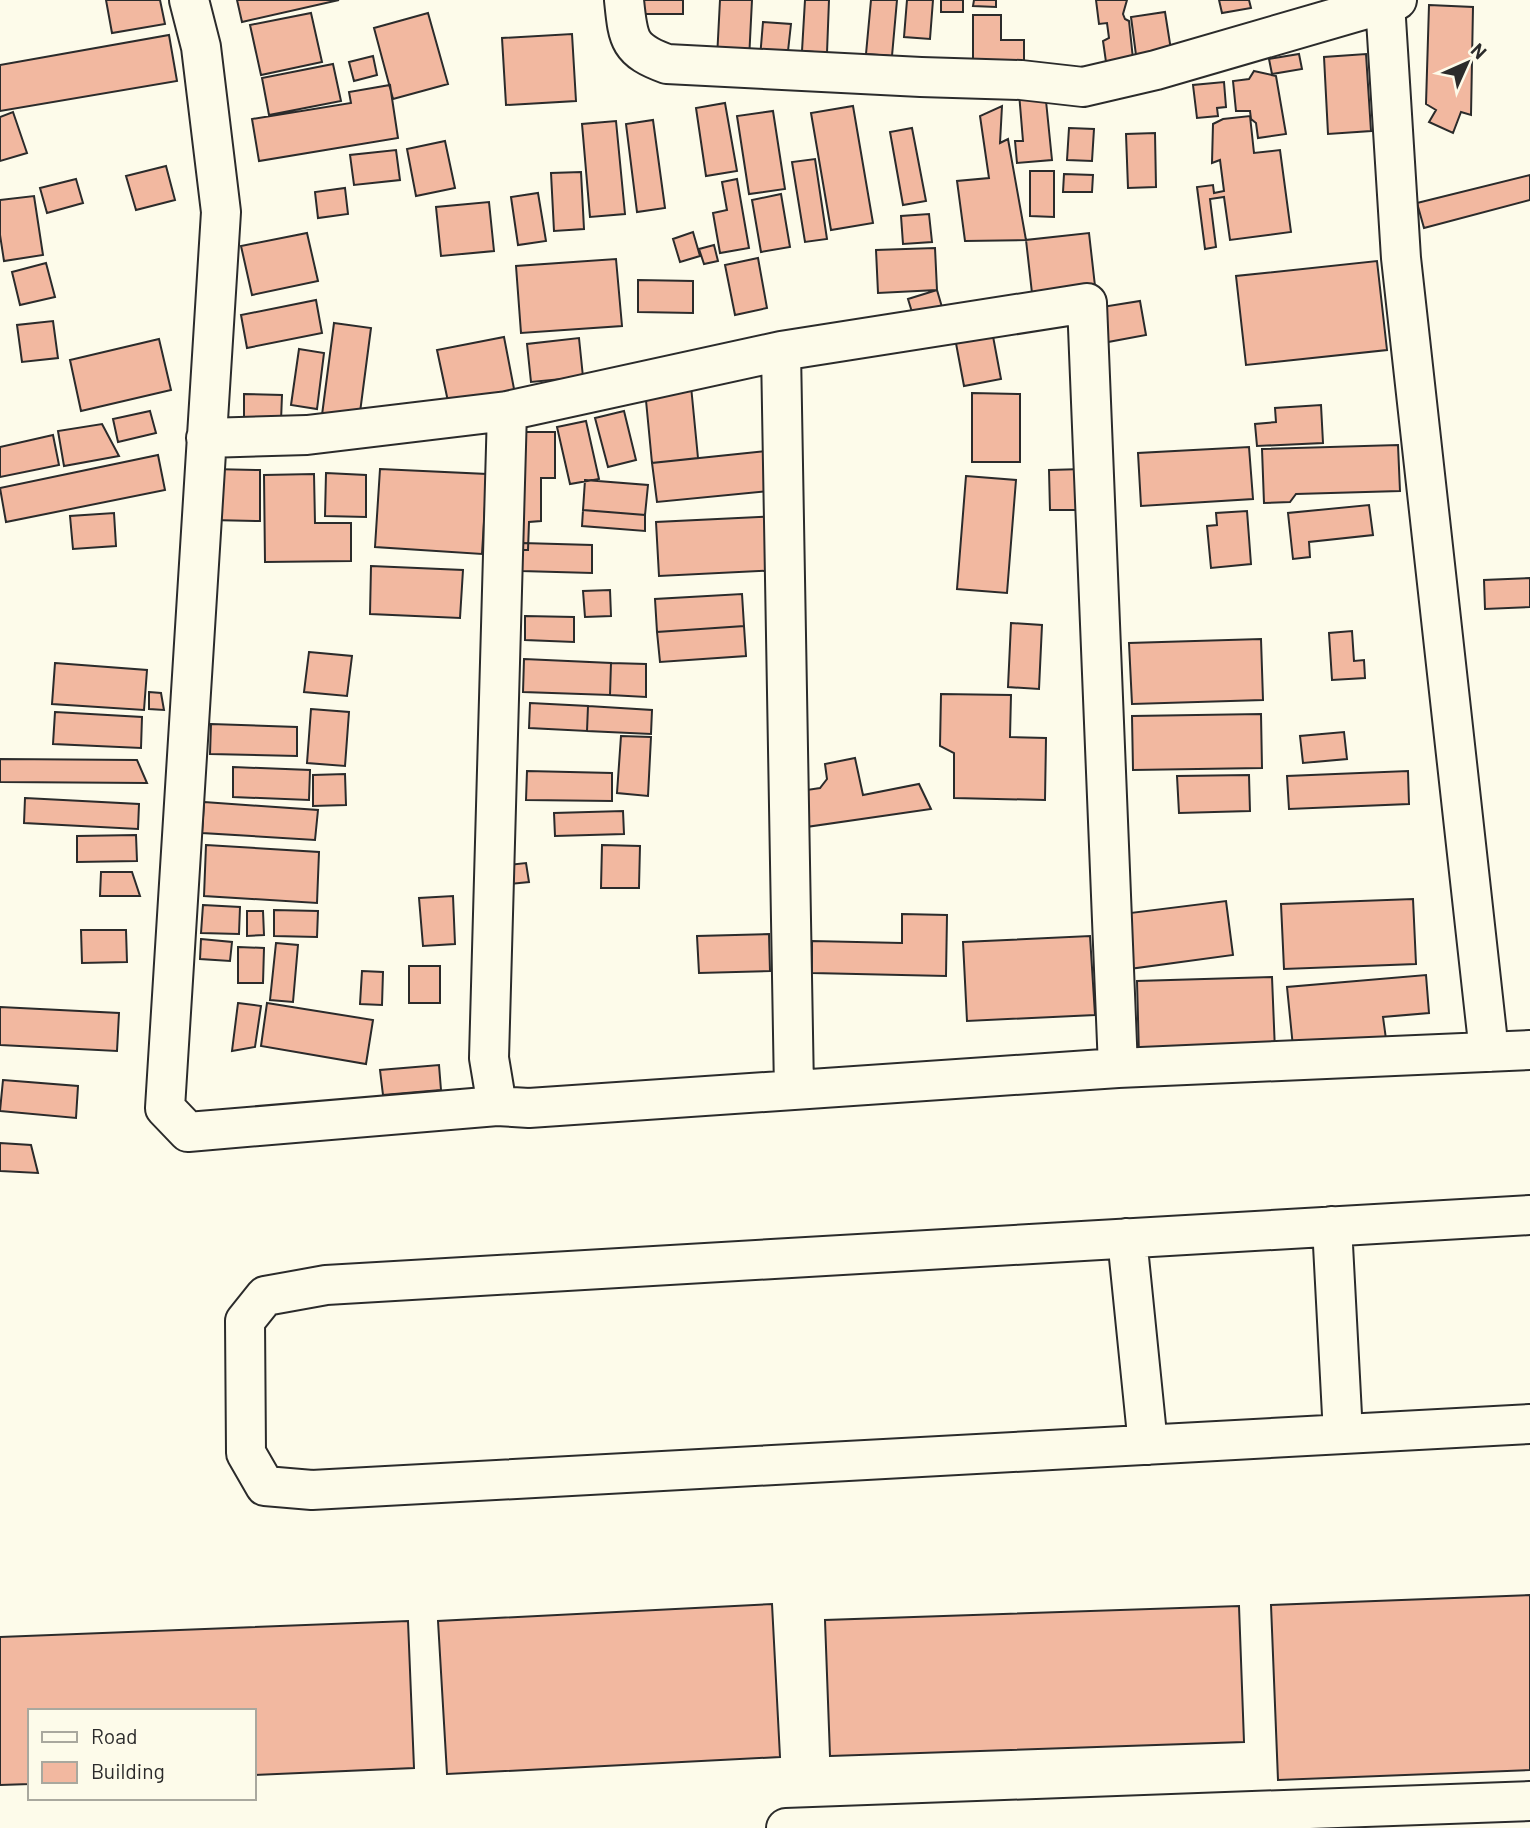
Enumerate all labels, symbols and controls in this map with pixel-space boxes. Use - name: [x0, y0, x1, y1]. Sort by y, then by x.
- north arrow: [1432, 28, 1502, 98]
- text: N: [1467, 38, 1492, 63]
- legend: [28, 1709, 256, 1800]
- text: Road: [91, 1723, 137, 1748]
- text: Building: [91, 1758, 165, 1783]

